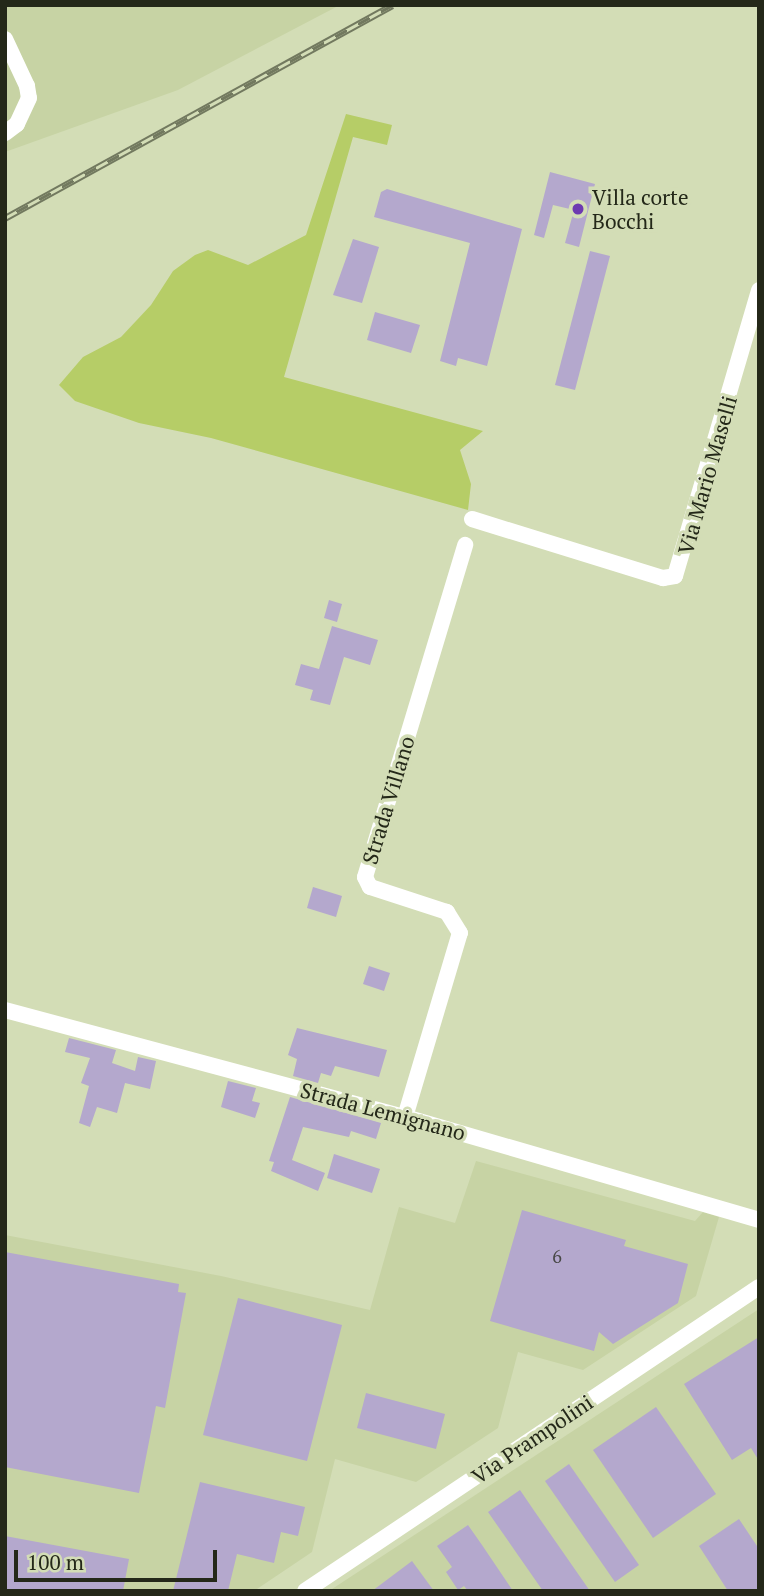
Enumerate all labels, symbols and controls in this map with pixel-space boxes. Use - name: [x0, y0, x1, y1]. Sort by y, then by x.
- place label: Villa corte Bocchi: [592, 184, 688, 234]
- marker: Villa corte Bocchi: [570, 201, 586, 217]
- street label: Via Mario Maselli: [672, 393, 742, 557]
- street label: Strada Villano: [356, 733, 420, 867]
- street label: Strada Lemignano: [298, 1077, 468, 1145]
- house number: 6: [552, 1245, 562, 1267]
- street label: Via Prampolini: [467, 1389, 597, 1489]
- scale bar: [18, 1536, 220, 1580]
- text: 100 m: [27, 1548, 84, 1576]

